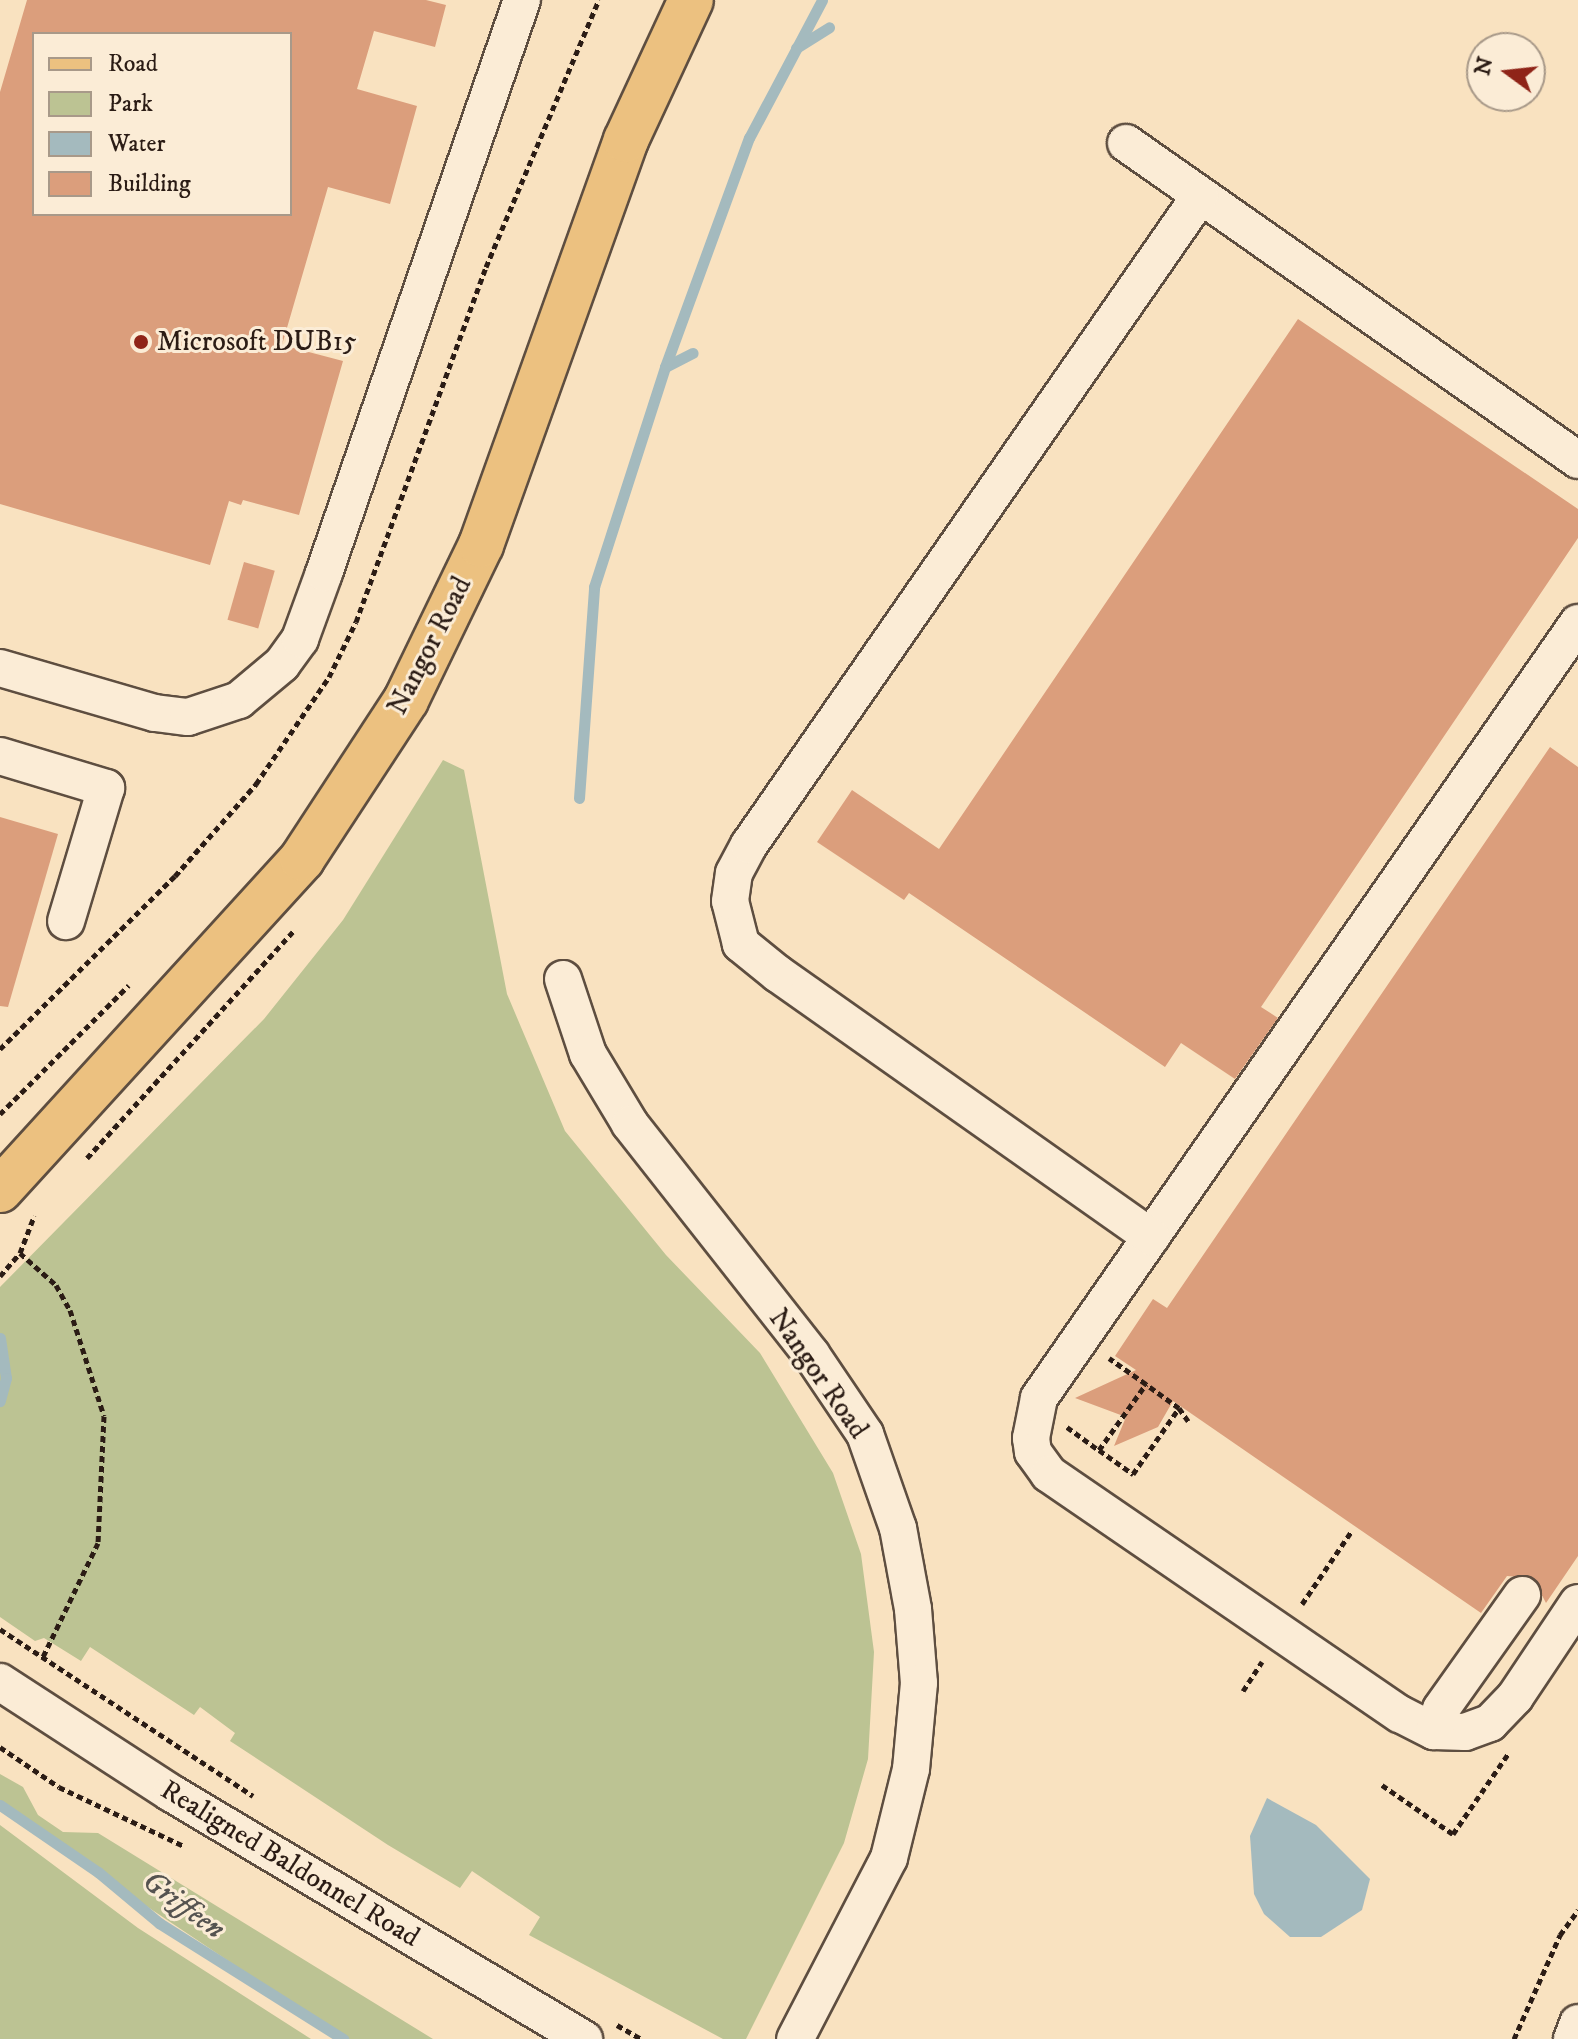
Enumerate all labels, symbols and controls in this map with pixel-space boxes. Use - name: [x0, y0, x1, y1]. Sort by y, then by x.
- legend: [32, 32, 292, 216]
- north arrow: [1466, 32, 1546, 112]
- text: Road: [108, 49, 158, 79]
- text: N: [1469, 54, 1500, 78]
- text: Park: [108, 89, 153, 119]
- text: Water: [108, 129, 165, 159]
- text: Building: [108, 169, 191, 199]
- place label: Microsoft DUB15: [157, 325, 357, 359]
- marker: Microsoft DUB15: [132, 333, 150, 351]
- street label: Nangor Road: [381, 571, 479, 721]
- street label: Nangor Road: [761, 1303, 875, 1445]
- street label: Realigned Baldonnel Road: [154, 1773, 426, 1955]
- water label: Griffeen: [135, 1864, 231, 1948]

